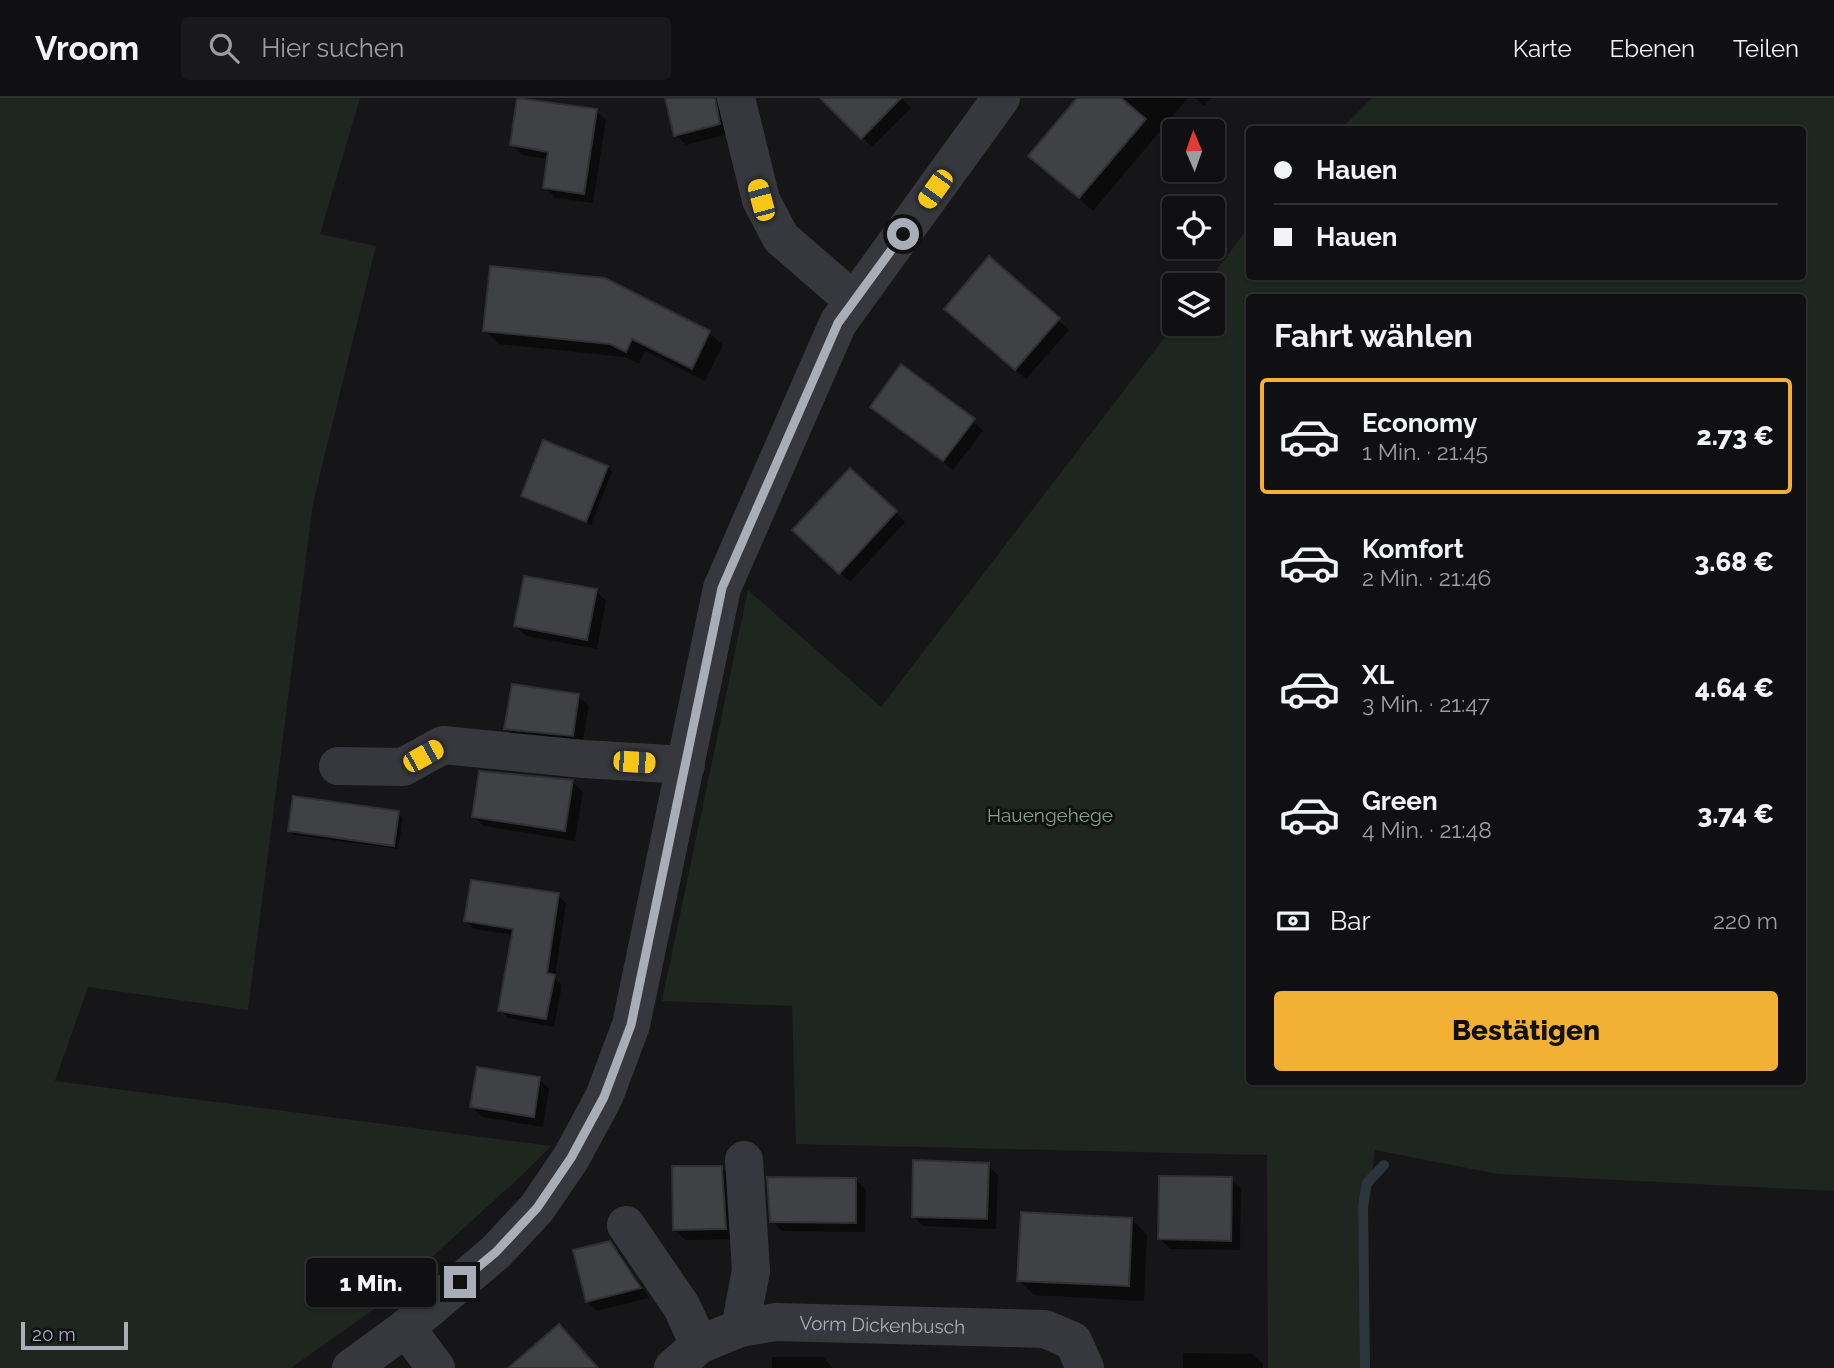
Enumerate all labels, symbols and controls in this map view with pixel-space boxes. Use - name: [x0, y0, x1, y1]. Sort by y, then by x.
- search box: [181, 17, 671, 80]
- text: Vroom: [35, 29, 139, 68]
- icon: search: [205, 29, 243, 67]
- text: Hier suchen: [261, 33, 404, 63]
- text: Karte: [1513, 34, 1572, 63]
- text: Ebenen: [1610, 34, 1695, 63]
- text: Teilen: [1733, 34, 1799, 63]
- north arrow: [1162, 119, 1225, 182]
- map controls: [1162, 119, 1225, 336]
- text: Hauen: [1316, 155, 1397, 185]
- car: [915, 166, 956, 212]
- car: [746, 177, 777, 223]
- button: locate: [1162, 196, 1225, 259]
- route start: [887, 218, 919, 250]
- text: Hauen: [1316, 222, 1397, 252]
- button: layers: [1162, 273, 1225, 336]
- text: Fahrt wählen: [1274, 317, 1473, 354]
- icon: car: [1278, 405, 1341, 468]
- text: Economy: [1362, 408, 1477, 438]
- text: 2.73 €: [1697, 421, 1774, 451]
- text: 1 Min. · 21:45: [1362, 438, 1488, 465]
- icon: car: [1278, 531, 1341, 594]
- text: Komfort: [1362, 534, 1464, 564]
- text: 3.68 €: [1695, 547, 1774, 577]
- text: 2 Min. · 21:46: [1362, 564, 1491, 591]
- icon: car: [1278, 657, 1341, 720]
- text: XL: [1362, 660, 1394, 690]
- text: 4.64 €: [1695, 673, 1774, 703]
- text: 3 Min. · 21:47: [1362, 690, 1490, 717]
- car: [400, 737, 447, 775]
- car: [613, 750, 656, 774]
- icon: car: [1278, 783, 1341, 846]
- text: Green: [1362, 786, 1438, 816]
- text: 3.74 €: [1697, 799, 1774, 829]
- park label: Hauengehege: [987, 804, 1113, 826]
- text: 4 Min. · 21:48: [1362, 816, 1492, 843]
- icon: cash: [1274, 902, 1312, 940]
- text: Bar: [1330, 906, 1371, 936]
- text: 220 m: [1713, 907, 1778, 934]
- button: Bestätigen: [1274, 991, 1778, 1071]
- callout: 1 Min.: [306, 1258, 435, 1306]
- route end: [444, 1266, 476, 1298]
- text: 1 Min.: [340, 1269, 402, 1296]
- street label: Vorm Dickenbusch: [799, 1312, 965, 1338]
- scale bar: [21, 1319, 128, 1351]
- text: 20 m: [32, 1323, 76, 1345]

